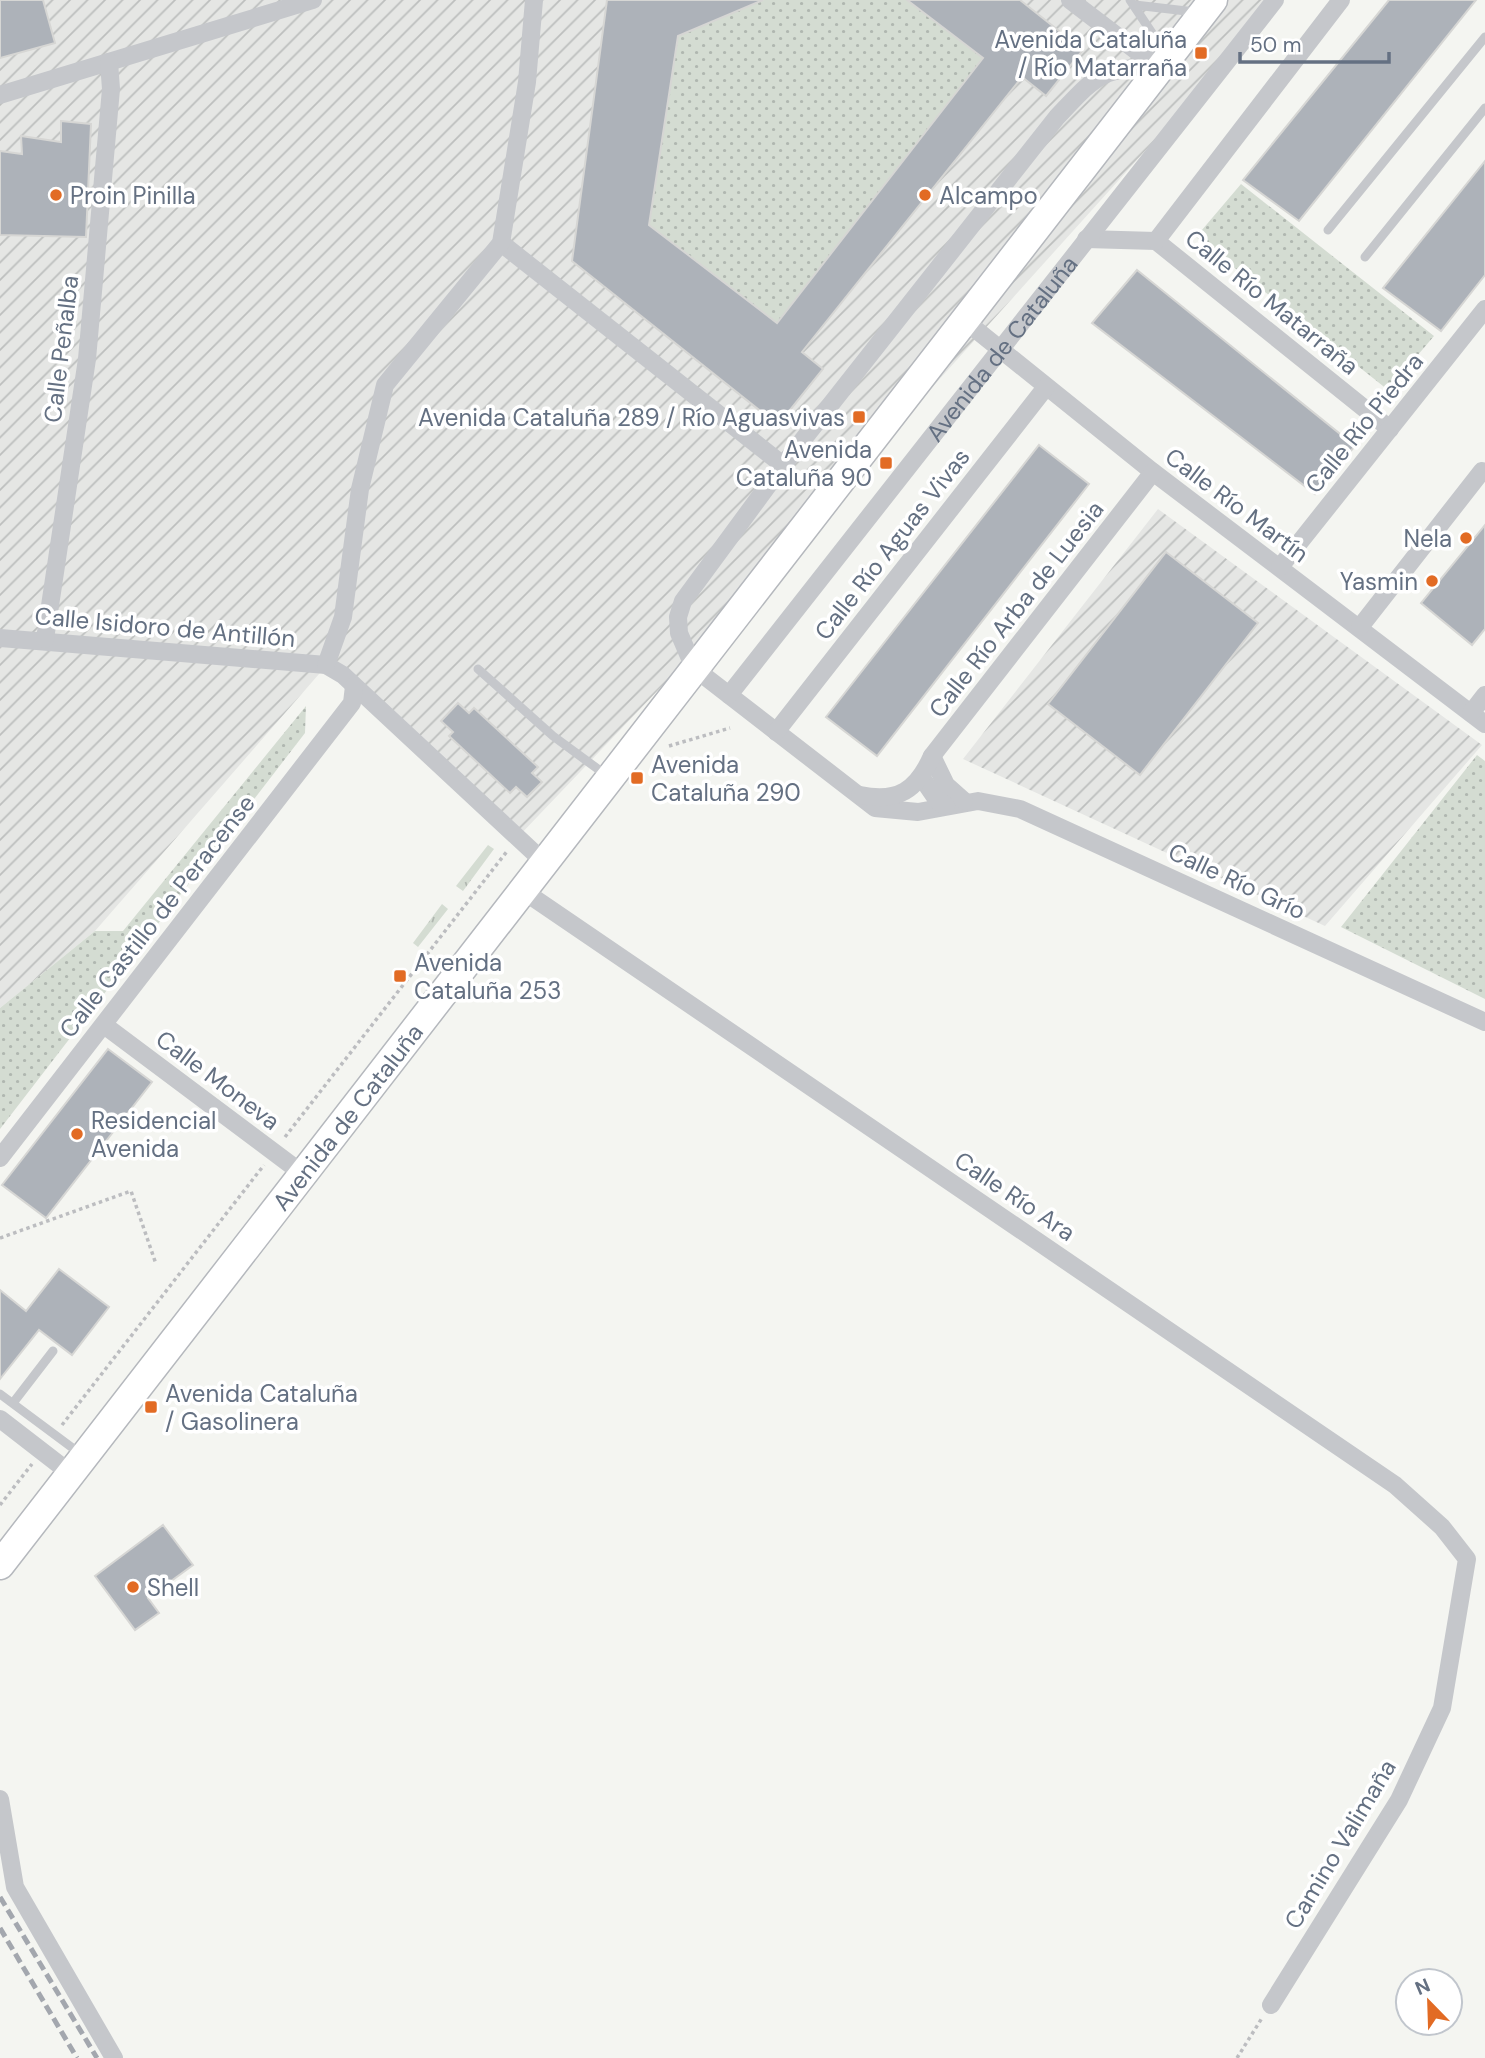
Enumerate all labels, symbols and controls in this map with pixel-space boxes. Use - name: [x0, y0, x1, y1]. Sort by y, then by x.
- scale bar: [1240, 21, 1389, 65]
- place label: Avenida Cataluña / Río Matarraña: [994, 24, 1187, 83]
- text: 50 m: [1250, 31, 1301, 59]
- marker: Avenida Cataluña / Río Matarraña: [1193, 45, 1209, 61]
- place label: Proin Pinilla: [70, 180, 195, 211]
- place label: Alcampo: [939, 180, 1038, 211]
- marker: Proin Pinilla: [48, 187, 64, 203]
- marker: Alcampo: [917, 187, 933, 203]
- street label: Calle Río Matarraña: [1179, 223, 1365, 381]
- street label: Avenida de Cataluña: [919, 249, 1084, 447]
- street label: Calle Peñalba: [37, 274, 85, 424]
- street label: Calle Río Piedra: [1298, 347, 1430, 499]
- place label: Avenida Cataluña 289 / Río Aguasvivas: [418, 402, 845, 433]
- marker: Avenida Cataluña 289 / Río Aguasvivas: [851, 409, 867, 425]
- place label: Avenida Cataluña 90: [736, 434, 872, 493]
- street label: Calle Río Martín: [1159, 441, 1315, 569]
- street label: Calle Río Aguas Vivas: [808, 442, 976, 646]
- marker: Avenida Cataluña 90: [878, 455, 894, 471]
- street label: Calle Río Arba de Luesia: [922, 494, 1110, 724]
- place label: Nela: [1403, 523, 1452, 554]
- marker: Nela: [1458, 530, 1474, 546]
- place label: Yasmin: [1340, 566, 1418, 597]
- marker: Yasmin: [1424, 573, 1440, 589]
- street label: Calle Isidoro de Antillón: [33, 600, 297, 654]
- place label: Avenida Cataluña 290: [651, 749, 801, 808]
- marker: Avenida Cataluña 290: [629, 770, 645, 786]
- street label: Calle Castillo de Peracense: [52, 788, 262, 1044]
- street label: Calle Río Grío: [1163, 836, 1311, 926]
- place label: Avenida Cataluña 253: [414, 947, 561, 1006]
- marker: Avenida Cataluña 253: [392, 968, 408, 984]
- street label: Avenida de Cataluña: [265, 1017, 429, 1216]
- street label: Calle Moneva: [150, 1023, 286, 1137]
- place label: Residencial Avenida: [91, 1105, 216, 1164]
- marker: Residencial Avenida: [69, 1126, 85, 1142]
- street label: Calle Río Ara: [949, 1144, 1081, 1248]
- place label: Avenida Cataluña / Gasolinera: [165, 1378, 358, 1437]
- marker: Avenida Cataluña / Gasolinera: [143, 1399, 159, 1415]
- place label: Shell: [147, 1572, 199, 1603]
- marker: Shell: [125, 1579, 141, 1595]
- street label: Camino Valimaña: [1277, 1754, 1403, 1934]
- north arrow: [1394, 1967, 1464, 2037]
- text: N: [1411, 1973, 1434, 2001]

